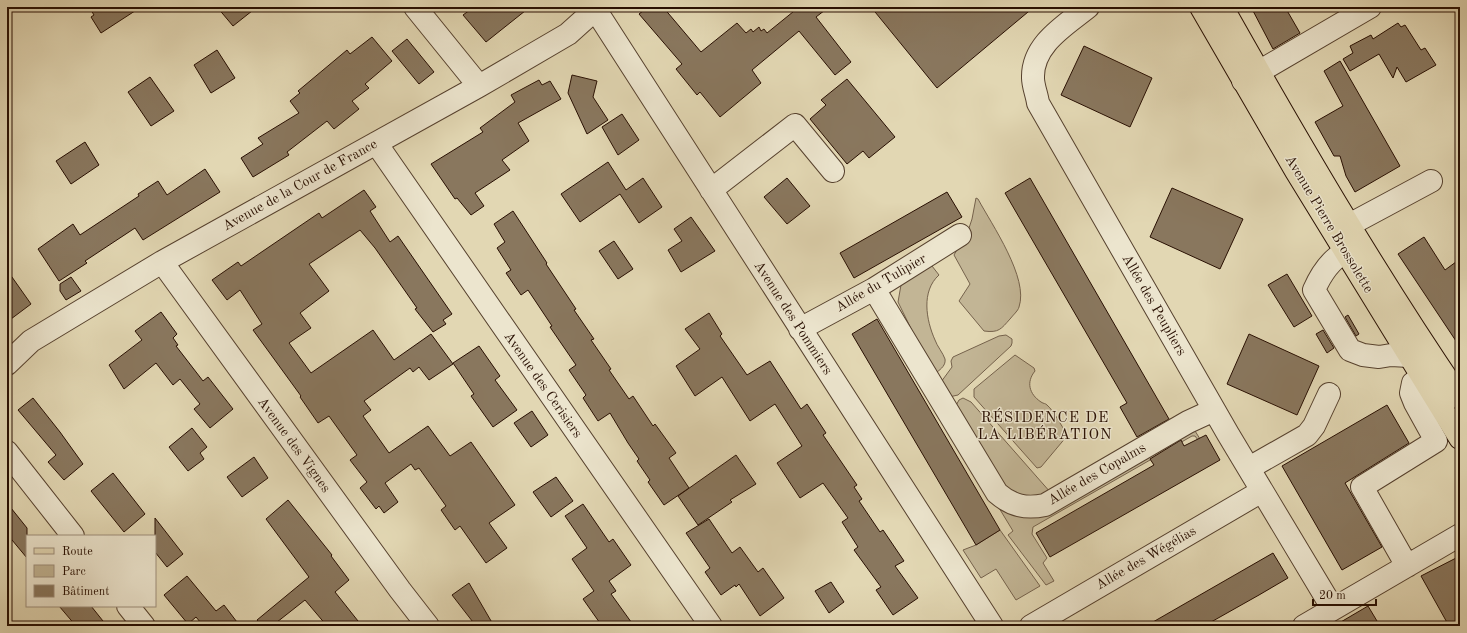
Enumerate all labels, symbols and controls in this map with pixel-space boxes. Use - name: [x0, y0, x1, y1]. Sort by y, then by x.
- street label: Avenue de la Cour de France: [221, 137, 379, 233]
- street label: Avenue Pierre Brossolette: [1282, 153, 1376, 295]
- street label: Allée du Tulipier: [833, 251, 929, 315]
- street label: Allée des Peupliers: [1119, 252, 1189, 358]
- street label: Avenue des Pommiers: [751, 259, 835, 377]
- street label: Avenue des Cerisiers: [501, 330, 585, 440]
- street label: Avenue des Vignes: [255, 395, 333, 495]
- district label: RÉSIDENCE DE LA LIBÉRATION: [978, 408, 1112, 443]
- street label: Allée des Copalms: [1046, 440, 1148, 508]
- street label: Allée des Wégélias: [1093, 524, 1199, 592]
- legend: [26, 535, 156, 607]
- text: Route: [62, 546, 93, 558]
- text: Parc: [62, 566, 86, 578]
- scale bar: [1313, 581, 1376, 607]
- text: Bâtiment: [62, 586, 109, 598]
- text: 20 m: [1319, 590, 1346, 602]

